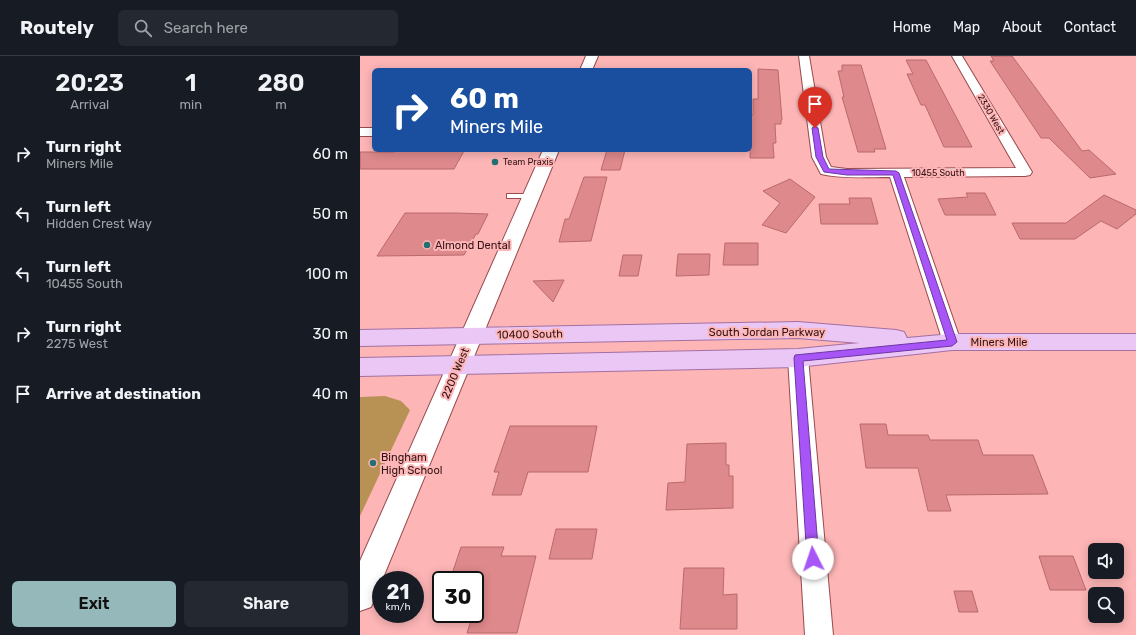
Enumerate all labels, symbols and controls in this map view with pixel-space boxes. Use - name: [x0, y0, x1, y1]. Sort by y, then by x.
- search box: [118, 10, 398, 46]
- text: Routely: [20, 16, 94, 39]
- icon: search: [132, 17, 154, 39]
- text: Search here: [164, 19, 248, 37]
- text: Home: [893, 19, 931, 36]
- text: Map: [953, 19, 980, 36]
- text: About: [1002, 19, 1042, 36]
- text: Contact: [1064, 19, 1116, 36]
- text: 20:23: [55, 69, 124, 97]
- text: 1: [185, 69, 196, 97]
- text: 280: [257, 69, 305, 97]
- text: 60 m: [450, 82, 519, 115]
- icon: right: [384, 84, 436, 136]
- pin: [798, 87, 832, 128]
- street label: 2330 West: [976, 92, 1007, 136]
- icon: arrive: [804, 93, 826, 115]
- text: Arrival: [70, 97, 109, 112]
- text: min: [179, 97, 202, 112]
- text: m: [275, 97, 287, 112]
- text: Miners Mile: [450, 116, 543, 138]
- text: Turn right: [46, 138, 121, 156]
- icon: right: [12, 143, 34, 165]
- text: 60 m: [312, 145, 348, 163]
- text: Miners Mile: [46, 156, 113, 171]
- marker: Team Praxis: [490, 157, 500, 167]
- place label: Team Praxis: [503, 157, 554, 167]
- street label: 10455 South: [911, 168, 965, 178]
- text: Turn left: [46, 198, 111, 216]
- icon: left: [12, 203, 34, 225]
- text: 50 m: [313, 205, 348, 223]
- text: Hidden Crest Way: [46, 216, 152, 231]
- place label: Almond Dental: [435, 239, 510, 252]
- marker: Almond Dental: [422, 240, 432, 250]
- text: Turn left: [46, 258, 111, 276]
- icon: left: [12, 263, 34, 285]
- text: 100 m: [306, 265, 348, 283]
- text: 10455 South: [46, 276, 123, 291]
- text: Turn right: [46, 318, 121, 336]
- icon: right: [12, 323, 34, 345]
- text: 30 m: [312, 325, 348, 343]
- street label: South Jordan Parkway: [709, 326, 825, 339]
- street label: 10400 South: [497, 327, 563, 342]
- text: 2275 West: [46, 336, 108, 351]
- street label: Miners Mile: [971, 336, 1027, 349]
- street label: 2200 West: [439, 345, 472, 401]
- icon: arrive: [12, 383, 34, 405]
- text: Arrive at destination: [46, 385, 201, 403]
- text: 40 m: [312, 385, 348, 403]
- place label: Bingham High School: [381, 451, 442, 477]
- marker: Bingham High School: [368, 458, 378, 468]
- position arrow: [792, 538, 834, 580]
- map controls: [1088, 543, 1124, 623]
- button: sound: [1088, 543, 1124, 579]
- speed limit sign: 30: [432, 571, 484, 623]
- text: 21: [387, 580, 409, 604]
- button: Exit: [12, 581, 176, 627]
- button: Share: [184, 581, 348, 627]
- button: search: [1088, 587, 1124, 623]
- text: km/h: [386, 601, 410, 613]

